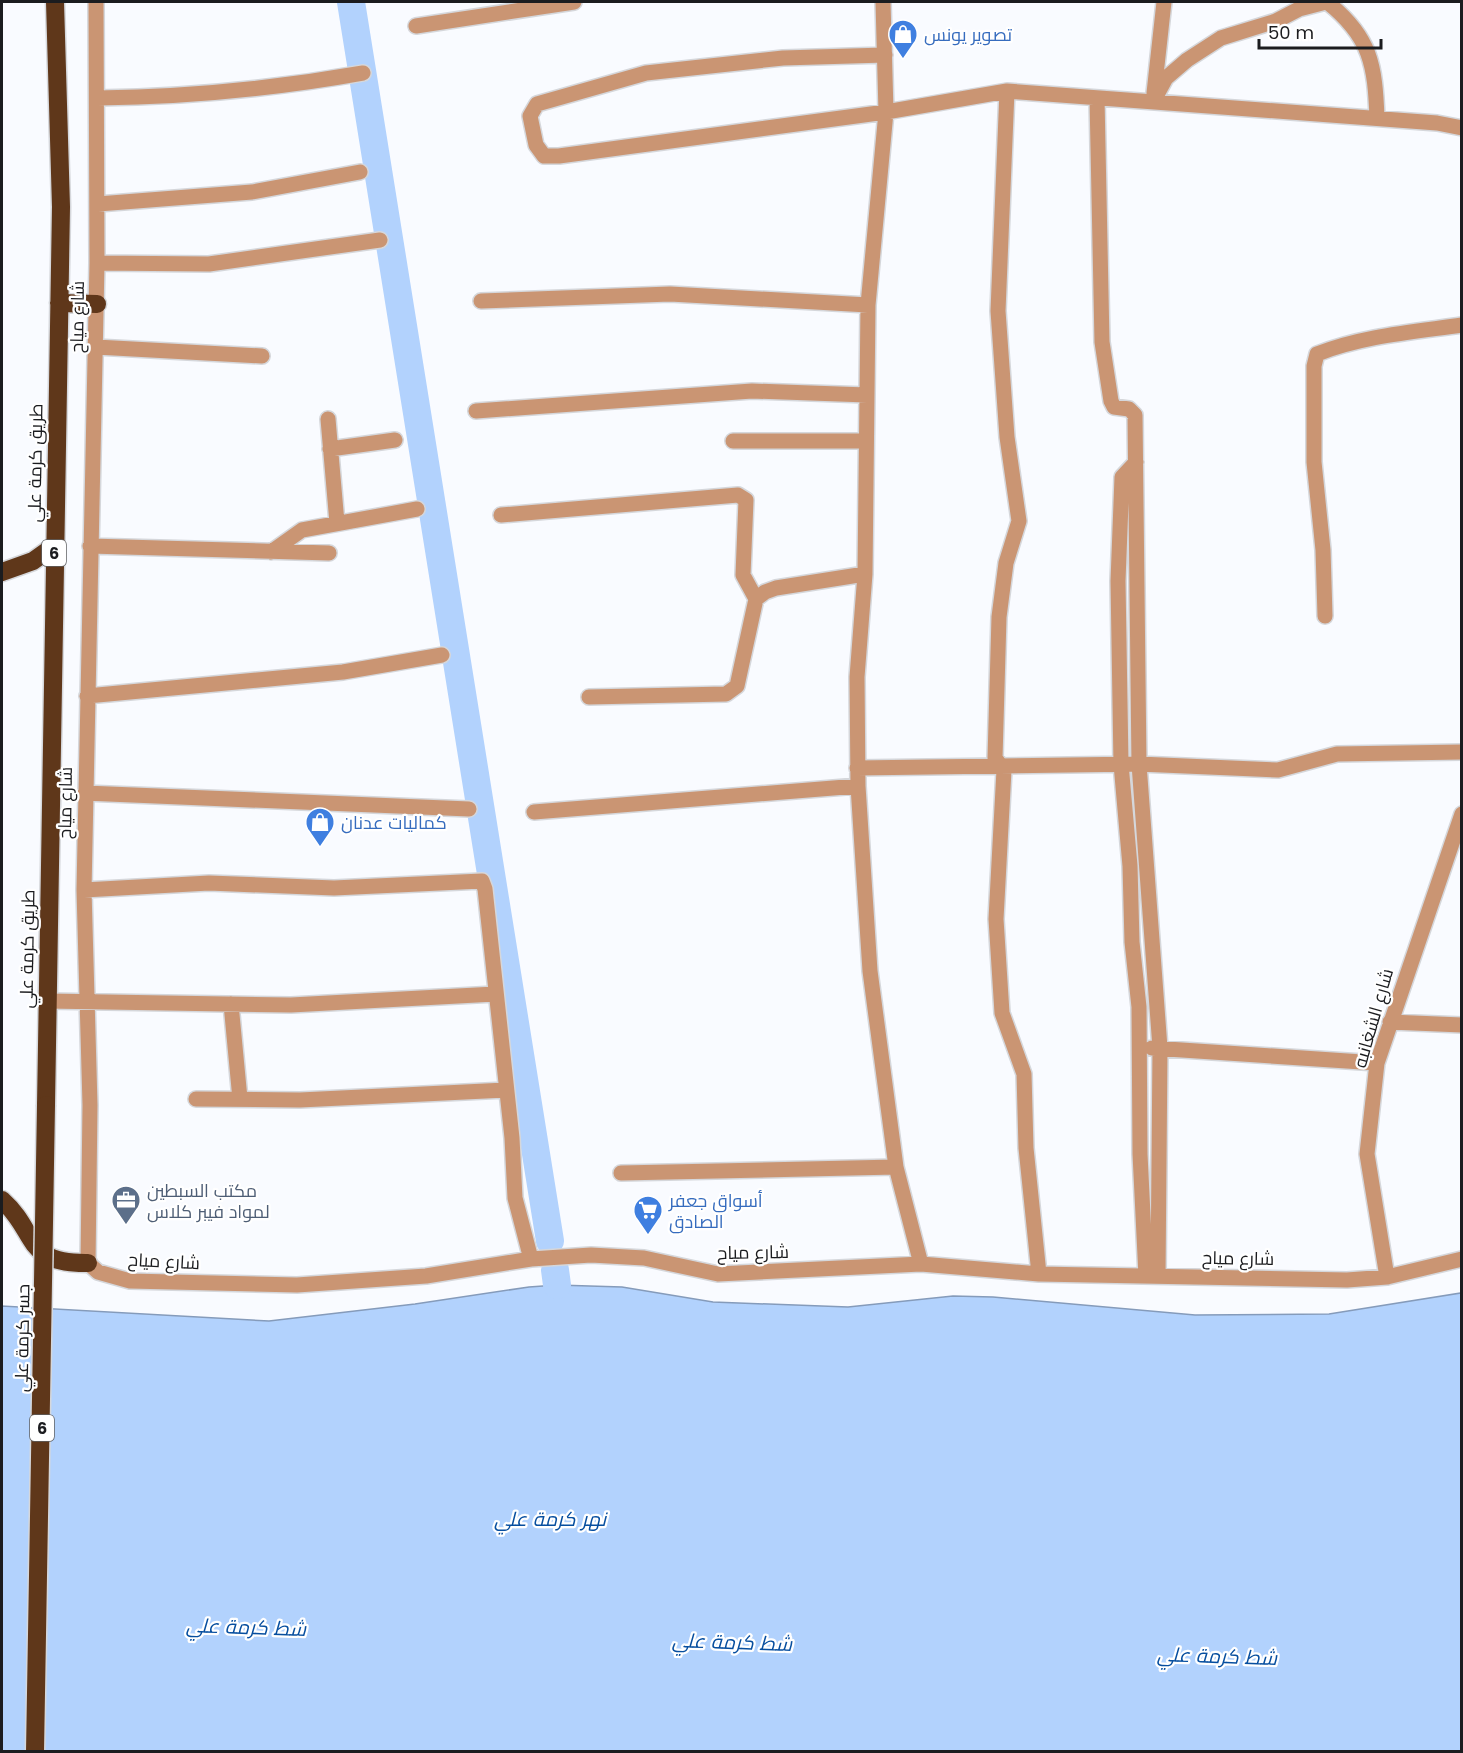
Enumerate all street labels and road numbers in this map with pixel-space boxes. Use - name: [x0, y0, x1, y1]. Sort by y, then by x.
- street label: شارع مياح: [64, 281, 90, 353]
- street label: طريق كرمة علي: [21, 403, 51, 523]
- road number: 6: [42, 540, 66, 566]
- street label: شارع مياح: [52, 767, 78, 839]
- street label: طريق كرمة علي: [13, 889, 43, 1009]
- street label: شارع الشغانبه: [1347, 965, 1399, 1071]
- street label: شارع مياح: [717, 1239, 789, 1265]
- street label: شارع مياح: [1202, 1245, 1274, 1271]
- street label: شارع مياح: [127, 1247, 201, 1275]
- street label: جسر كرمة علي: [9, 1284, 37, 1392]
- road number: 6: [30, 1415, 54, 1441]

